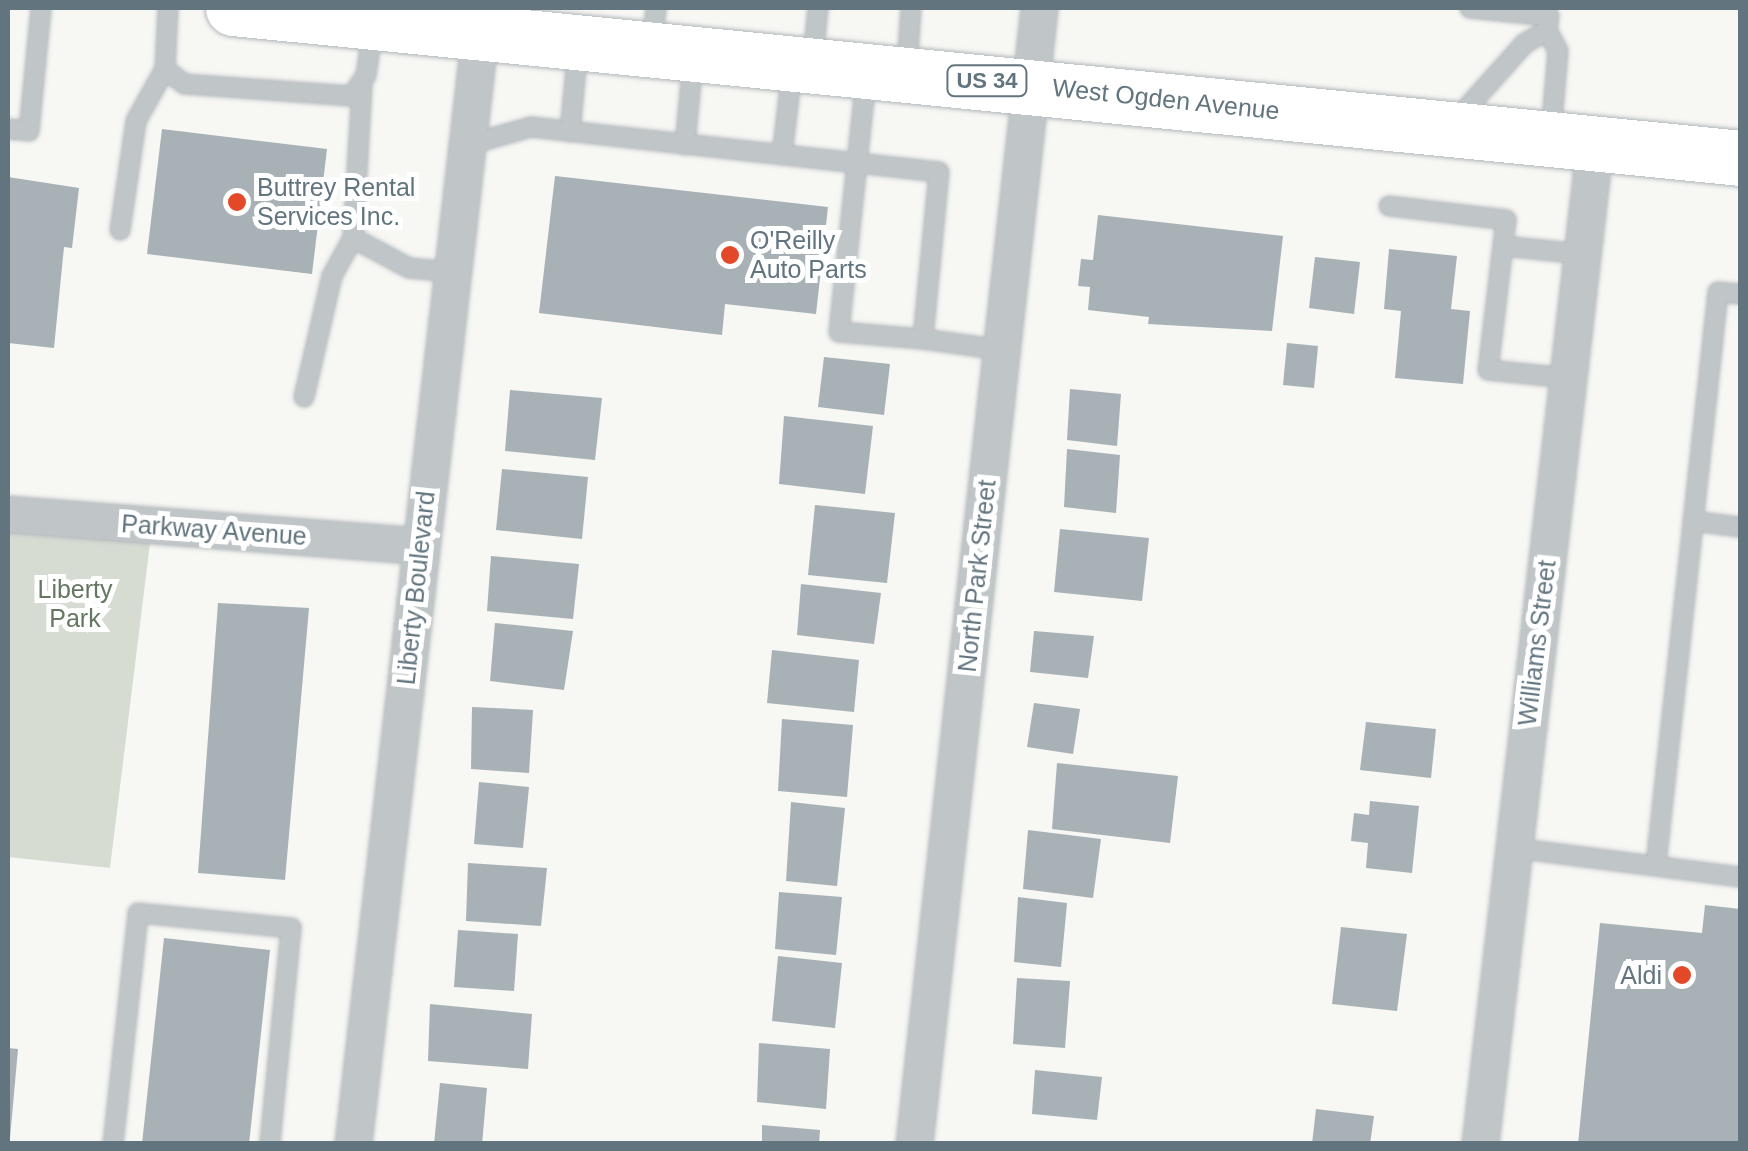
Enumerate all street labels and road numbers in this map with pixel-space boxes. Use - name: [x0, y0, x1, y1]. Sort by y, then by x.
- road number: US 34: [944, 64, 1030, 98]
- street label: West Ogden Avenue: [1050, 72, 1282, 126]
- street label: North Park Street: [952, 478, 1002, 674]
- street label: Liberty Boulevard: [391, 490, 441, 686]
- street label: Parkway Avenue: [120, 509, 308, 551]
- street label: Williams Street: [1512, 558, 1562, 728]

